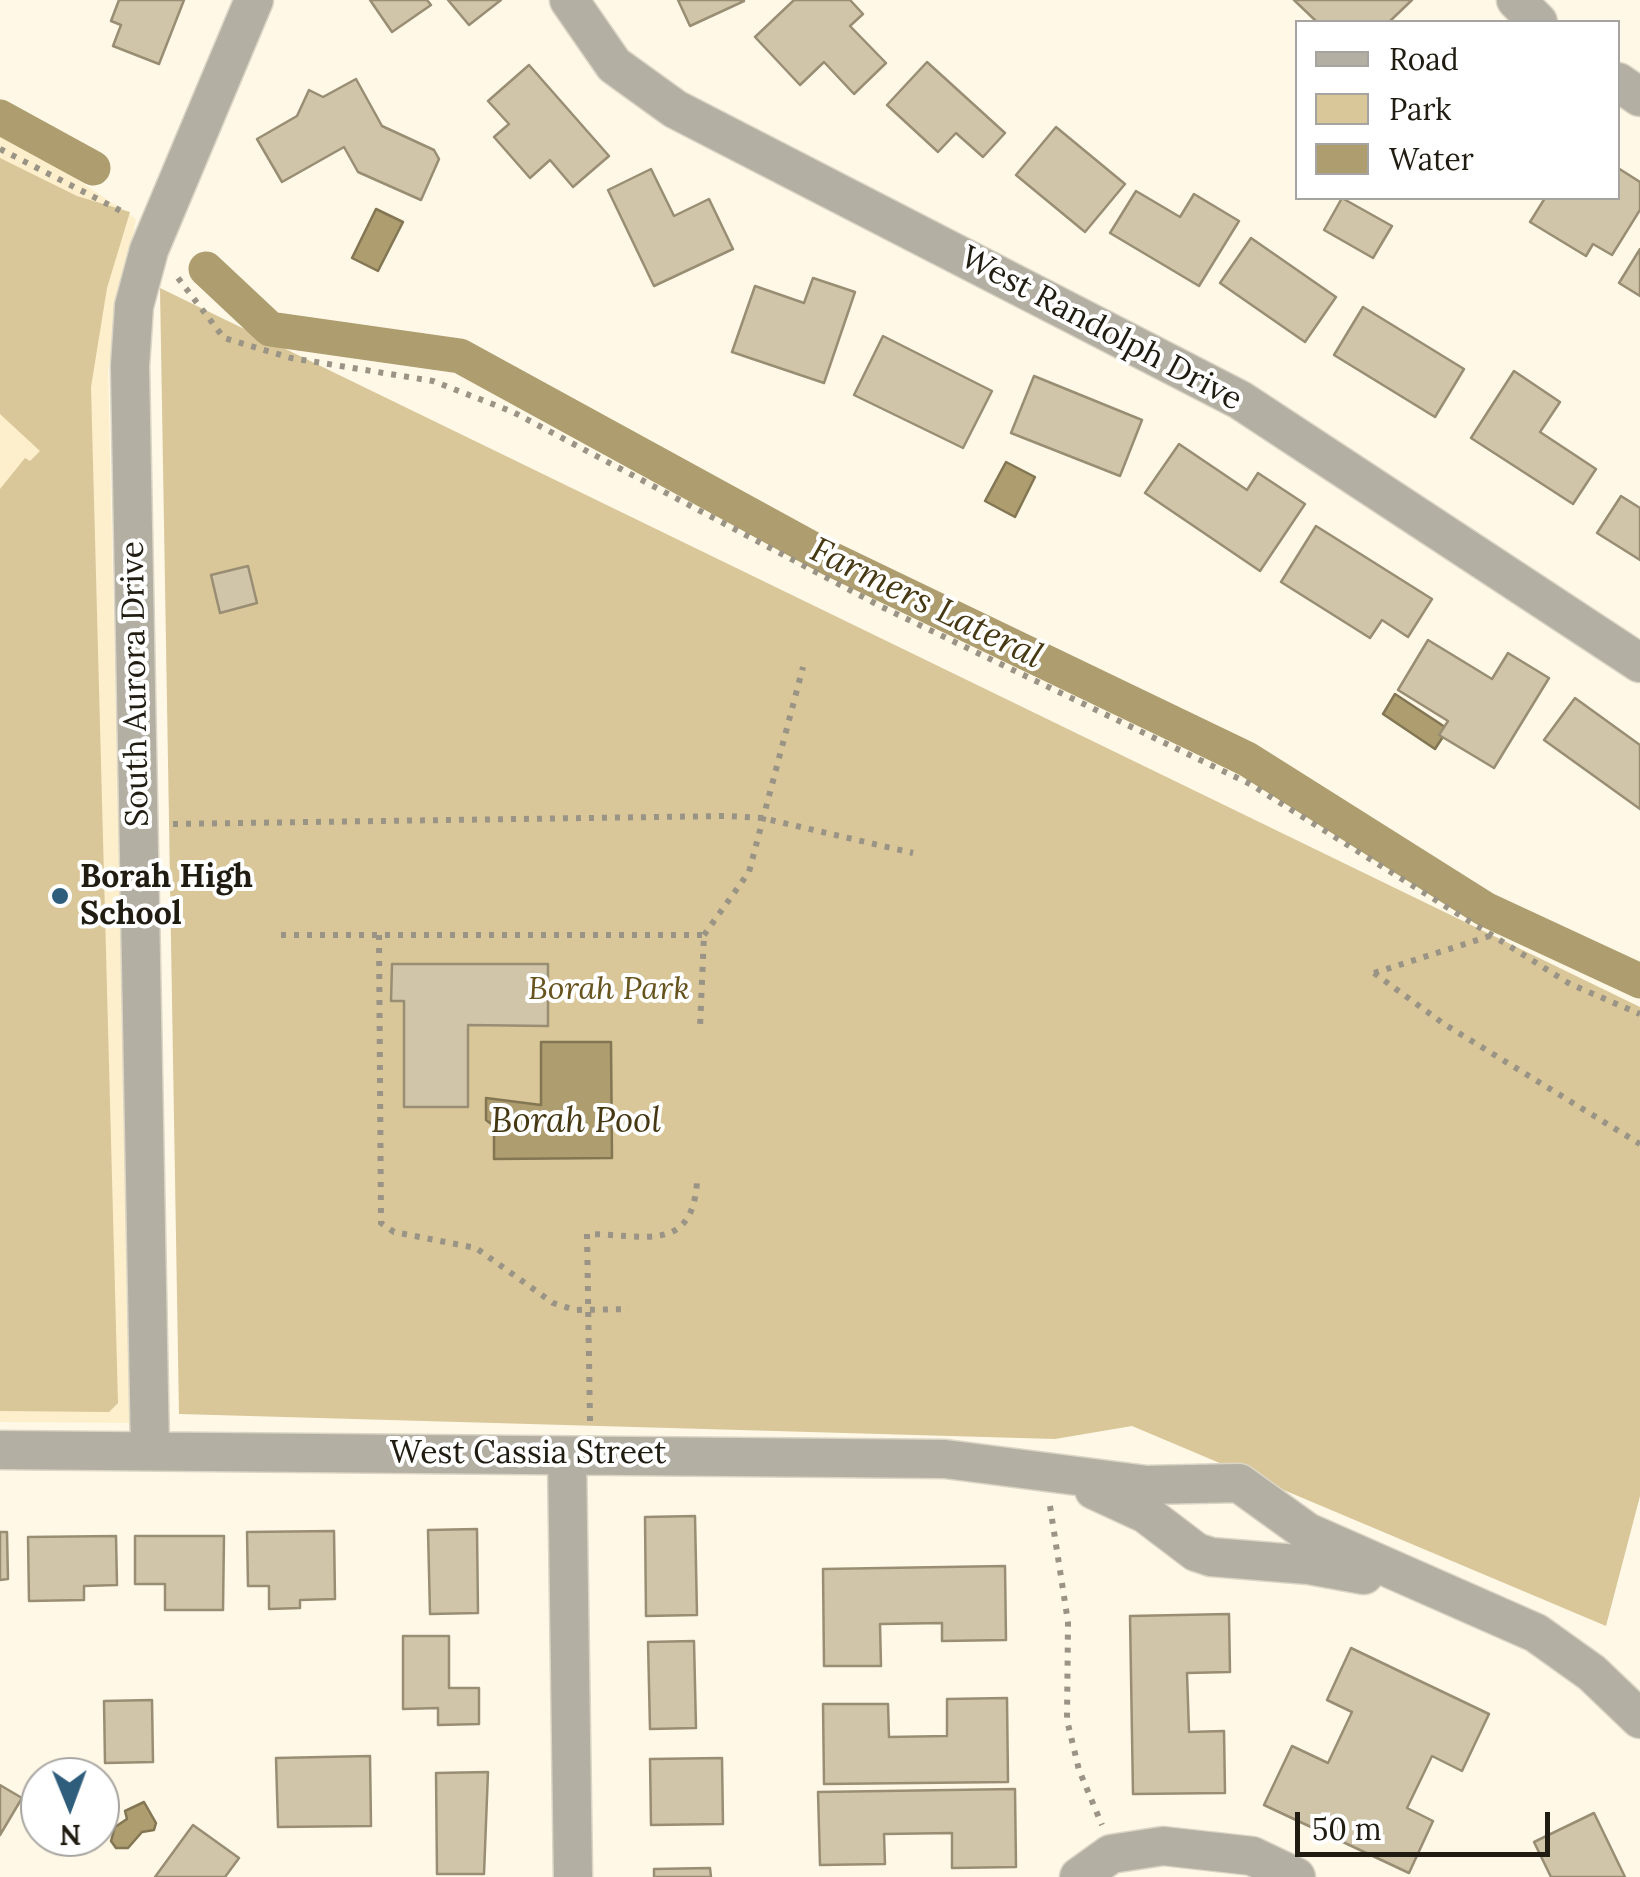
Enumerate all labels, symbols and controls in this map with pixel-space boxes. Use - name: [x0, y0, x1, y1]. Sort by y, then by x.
- legend: [1295, 20, 1620, 200]
- text: Road: [1389, 40, 1459, 78]
- text: Park: [1389, 90, 1451, 128]
- text: Water: [1389, 140, 1474, 178]
- street label: West Randolph Drive: [954, 239, 1248, 419]
- water label: Farmers Lateral: [803, 530, 1049, 678]
- street label: South Aurora Drive: [114, 541, 158, 827]
- place label: Borah High School: [80, 859, 253, 934]
- marker: Borah High School: [49, 885, 71, 907]
- park label: Borah Park: [528, 971, 690, 1009]
- water label: Borah Pool: [491, 1101, 661, 1143]
- street label: West Cassia Street: [390, 1435, 666, 1473]
- north arrow: [20, 1757, 120, 1857]
- scale bar: [1300, 1792, 1555, 1854]
- text: 50 m: [1312, 1810, 1382, 1848]
- text: N: [59, 1817, 82, 1853]

